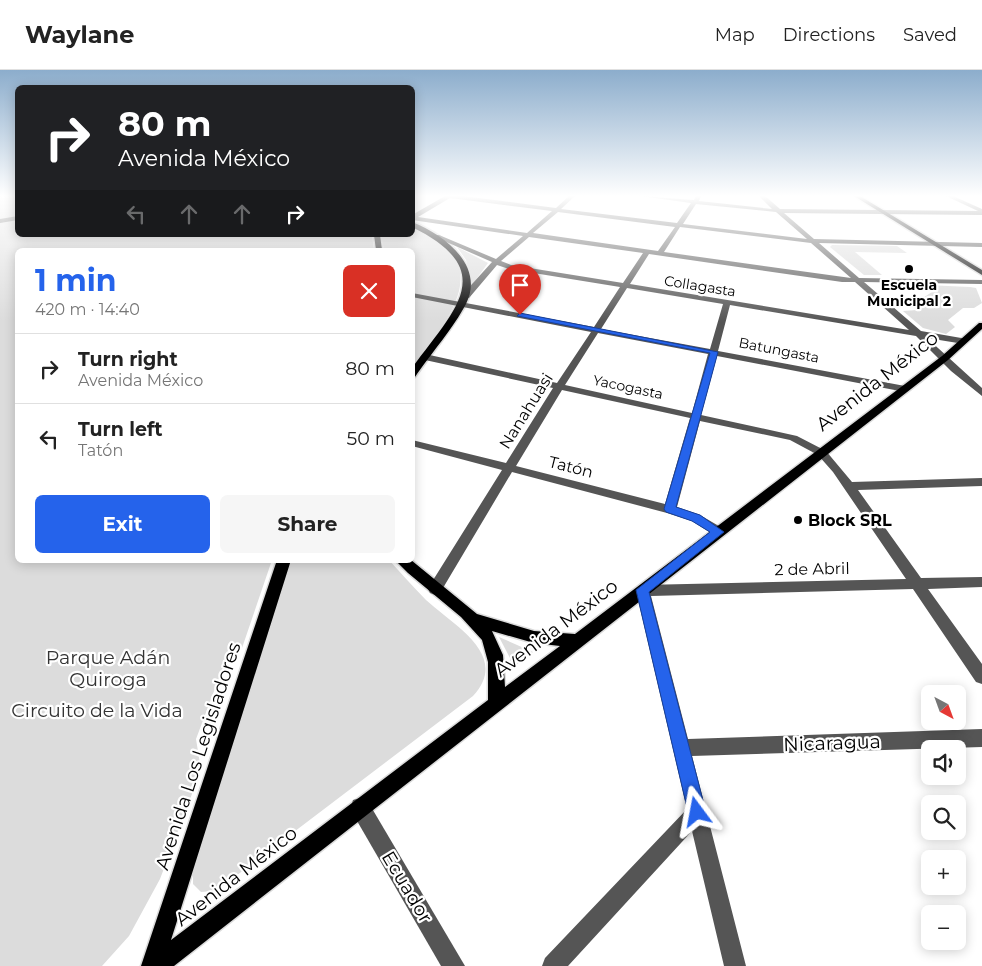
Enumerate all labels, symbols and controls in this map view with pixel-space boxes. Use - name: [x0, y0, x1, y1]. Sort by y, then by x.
- text: Waylane: [25, 20, 134, 49]
- text: Map: [715, 24, 755, 46]
- text: Directions: [783, 24, 875, 46]
- text: Saved: [903, 24, 957, 46]
- text: 80 m: [118, 102, 212, 145]
- icon: right: [35, 105, 100, 170]
- text: Avenida México: [118, 145, 290, 172]
- icon: left: [122, 200, 150, 228]
- icon: ahead: [175, 200, 203, 228]
- icon: ahead: [228, 200, 256, 228]
- icon: right: [281, 200, 309, 228]
- text: 1 min: [35, 262, 116, 299]
- marker: Escuela Municipal 2: [903, 263, 915, 275]
- pin: [499, 264, 541, 315]
- button: close: [343, 265, 395, 317]
- icon: arrive: [506, 271, 534, 299]
- street label: Collagasta: [663, 271, 737, 301]
- place label: Escuela Municipal 2: [867, 276, 951, 310]
- text: 420 m · 14:40: [35, 300, 140, 319]
- street label: Avenida México: [811, 326, 943, 436]
- street label: Batungasta: [737, 333, 821, 367]
- text: Turn right: [78, 348, 178, 371]
- icon: right: [35, 355, 63, 383]
- text: 80 m: [345, 357, 395, 380]
- street label: Nanahuasi: [495, 370, 557, 452]
- text: Avenida México: [78, 371, 203, 390]
- street label: Yacogasta: [591, 371, 665, 403]
- text: Turn left: [78, 418, 163, 441]
- icon: left: [35, 425, 63, 453]
- text: 50 m: [347, 427, 395, 450]
- text: Tatón: [78, 441, 123, 460]
- street label: Tatón: [547, 452, 595, 482]
- button: Exit: [35, 495, 210, 553]
- button: Share: [220, 495, 395, 553]
- place label: Block SRL: [808, 511, 892, 530]
- marker: Block SRL: [792, 514, 804, 526]
- street label: 2 de Abril: [774, 559, 850, 579]
- street label: Avenida México: [490, 574, 622, 682]
- street label: Avenida Los Legisladores: [150, 639, 246, 873]
- park label: Parque Adán Quiroga: [46, 646, 170, 691]
- north arrow: [921, 685, 966, 730]
- map controls: [921, 685, 966, 950]
- park label: Circuito de la Vida: [11, 699, 183, 722]
- street label: Nicaragua: [783, 730, 881, 756]
- button: sound: [921, 740, 966, 785]
- position arrow: [670, 785, 722, 837]
- button: search: [921, 795, 966, 840]
- street label: Avenida México: [170, 821, 302, 931]
- street label: Ecuador: [377, 847, 437, 927]
- button: +: [921, 850, 966, 895]
- button: −: [921, 905, 966, 950]

